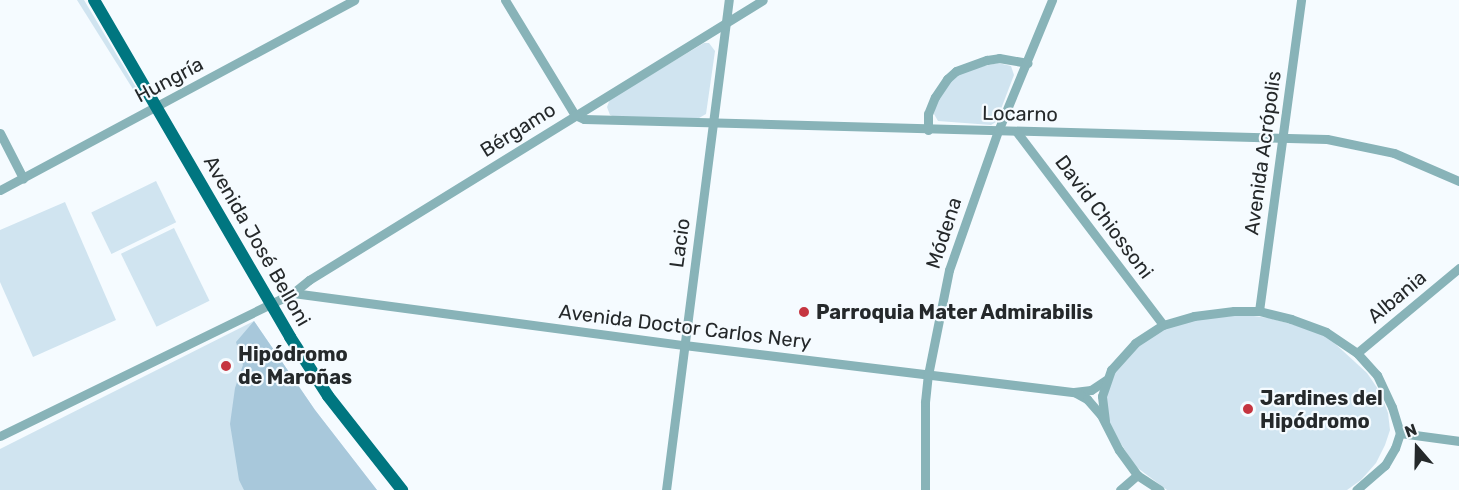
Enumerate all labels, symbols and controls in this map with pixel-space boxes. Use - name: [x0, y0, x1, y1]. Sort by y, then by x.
- street label: Hungría: [131, 52, 207, 108]
- street label: Avenida Acrópolis: [1240, 69, 1286, 237]
- street label: Bérgamo: [476, 98, 560, 162]
- street label: Locarno: [982, 101, 1058, 127]
- street label: David Chiossoni: [1050, 151, 1158, 283]
- street label: Avenida José Belloni: [198, 152, 316, 330]
- street label: Módena: [921, 194, 967, 272]
- street label: Lacio: [665, 217, 695, 269]
- street label: Albania: [1363, 266, 1431, 328]
- street label: Avenida Doctor Carlos Nery: [557, 300, 813, 354]
- place label: Parroquia Mater Admirabilis: [816, 300, 1094, 324]
- marker: Parroquia Mater Admirabilis: [797, 305, 811, 319]
- place label: Hipódromo de Maroñas: [238, 342, 352, 389]
- marker: Hipódromo de Maroñas: [219, 359, 233, 373]
- place label: Jardines del Hipódromo: [1260, 386, 1383, 433]
- marker: Jardines del Hipódromo: [1241, 402, 1255, 416]
- north arrow: [1387, 418, 1447, 478]
- text: N: [1402, 420, 1419, 442]

